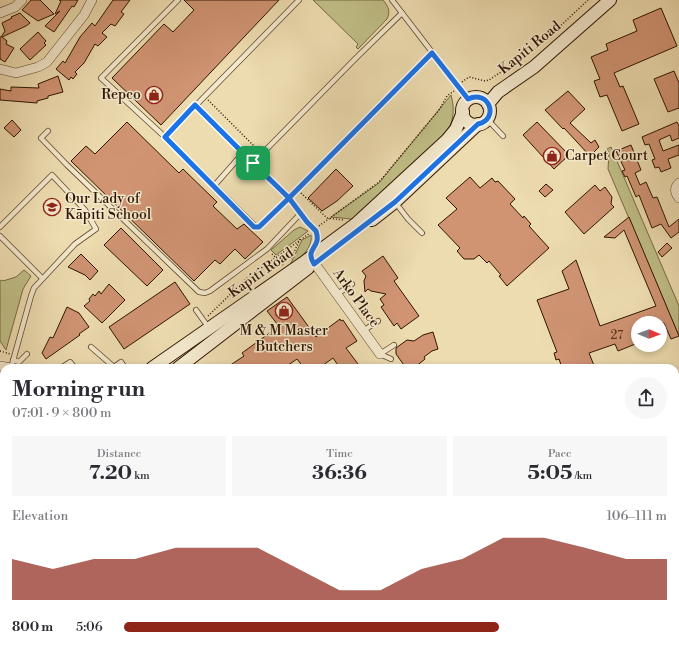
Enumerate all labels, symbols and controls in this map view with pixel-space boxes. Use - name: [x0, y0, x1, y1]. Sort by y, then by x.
- street label: Kapiti Road: [495, 17, 565, 79]
- shop icon: Repco: [144, 85, 164, 105]
- place label: Repco: [101, 86, 141, 104]
- pin: [236, 146, 270, 180]
- shop icon: Carpet Court: [542, 146, 562, 166]
- place label: Carpet Court: [565, 147, 648, 165]
- icon: arrive: [242, 152, 264, 174]
- place label: Our Lady of Kāpiti School: [65, 190, 151, 224]
- school or university icon: Our Lady of Kāpiti School: [42, 197, 62, 217]
- street label: Kapiti Road: [225, 244, 297, 302]
- street label: Arko Place: [328, 264, 383, 331]
- shop icon: M & M Master Butchers: [274, 301, 294, 321]
- north arrow: [631, 316, 667, 352]
- map controls: [631, 316, 667, 352]
- place label: M & M Master Butchers: [240, 322, 328, 356]
- house number: 27: [611, 328, 623, 343]
- text: Morning run: [12, 376, 145, 403]
- button: share: [625, 377, 667, 419]
- text: 07:01 · 9 × 800 m: [12, 405, 111, 421]
- text: Distance: [97, 447, 141, 461]
- text: Time: [326, 447, 353, 461]
- text: Pace: [548, 447, 572, 461]
- text: 7.20: [89, 461, 132, 486]
- text: 36:36: [312, 461, 367, 486]
- text: 5:05: [528, 461, 572, 486]
- text: km: [132, 469, 150, 483]
- text: /km: [572, 469, 592, 483]
- text: Elevation: [12, 508, 68, 524]
- text: 106–111 m: [607, 508, 667, 524]
- text: 800 m: [12, 619, 53, 635]
- text: 5:06: [76, 619, 103, 635]

